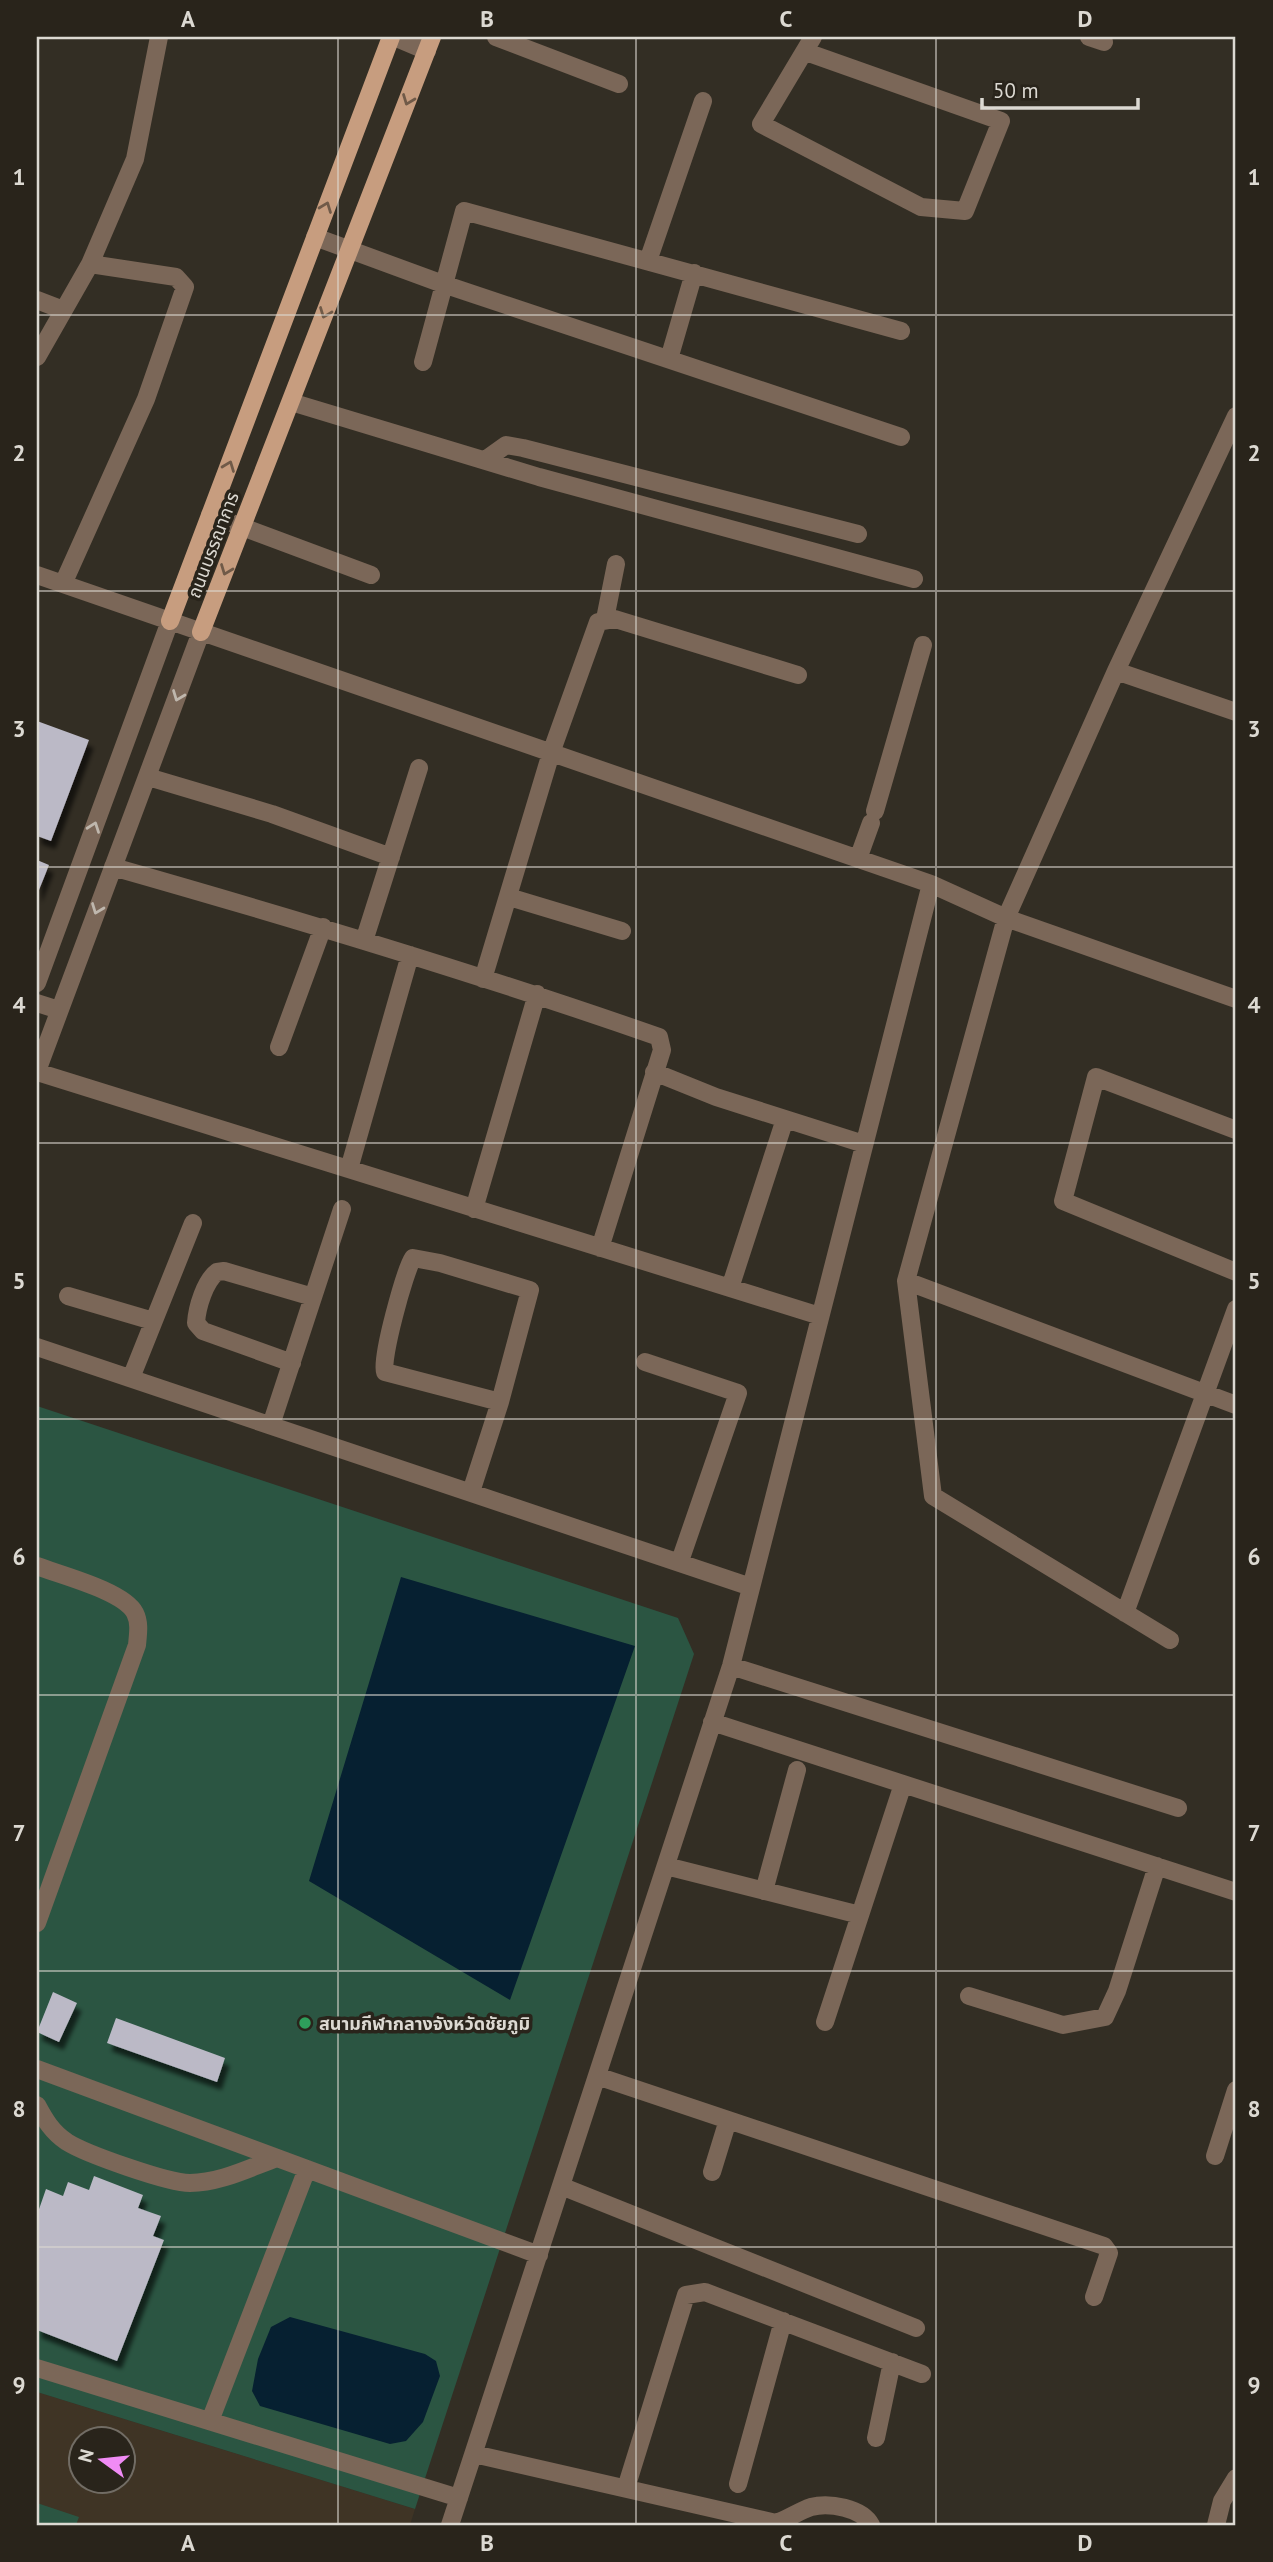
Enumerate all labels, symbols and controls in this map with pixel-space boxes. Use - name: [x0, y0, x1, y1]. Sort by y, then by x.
- text: A: [181, 4, 195, 33]
- text: B: [480, 4, 494, 33]
- text: C: [780, 4, 793, 33]
- text: D: [1078, 4, 1092, 33]
- scale bar: [982, 66, 1138, 110]
- text: 50 m: [993, 77, 1039, 104]
- one-way arrow: [402, 94, 416, 106]
- text: 1: [12, 162, 26, 191]
- text: 1: [1247, 162, 1261, 191]
- one-way arrow: [318, 202, 332, 214]
- one-way arrow: [320, 306, 334, 318]
- text: 2: [12, 438, 26, 467]
- text: 2: [1247, 438, 1261, 467]
- one-way arrow: [220, 461, 234, 473]
- street label: ถนนบรรณาการ: [182, 488, 244, 601]
- one-way arrow: [220, 564, 234, 576]
- one-way arrow: [172, 690, 186, 702]
- text: 3: [12, 714, 26, 743]
- text: 3: [1247, 714, 1261, 743]
- one-way arrow: [86, 821, 100, 833]
- one-way arrow: [92, 903, 106, 915]
- text: 4: [12, 990, 26, 1019]
- text: 4: [1247, 990, 1261, 1019]
- text: 5: [12, 1266, 26, 1295]
- text: 5: [1247, 1266, 1261, 1295]
- text: 6: [12, 1542, 26, 1571]
- text: 6: [1247, 1542, 1261, 1571]
- text: 7: [12, 1818, 26, 1847]
- text: 7: [1247, 1818, 1261, 1847]
- place label: สนามกีฬากลางจังหวัดชัยภูมิ: [319, 2012, 530, 2035]
- marker: สนามกีฬากลางจังหวัดชัยภูมิ: [297, 2015, 313, 2031]
- text: 8: [12, 2094, 26, 2123]
- text: 8: [1247, 2094, 1261, 2123]
- text: 9: [12, 2370, 26, 2399]
- text: 9: [1247, 2370, 1261, 2399]
- north arrow: [66, 2426, 136, 2496]
- text: N: [72, 2446, 99, 2465]
- text: A: [181, 2528, 195, 2557]
- text: B: [480, 2528, 494, 2557]
- text: C: [780, 2528, 793, 2557]
- text: D: [1078, 2528, 1092, 2557]

